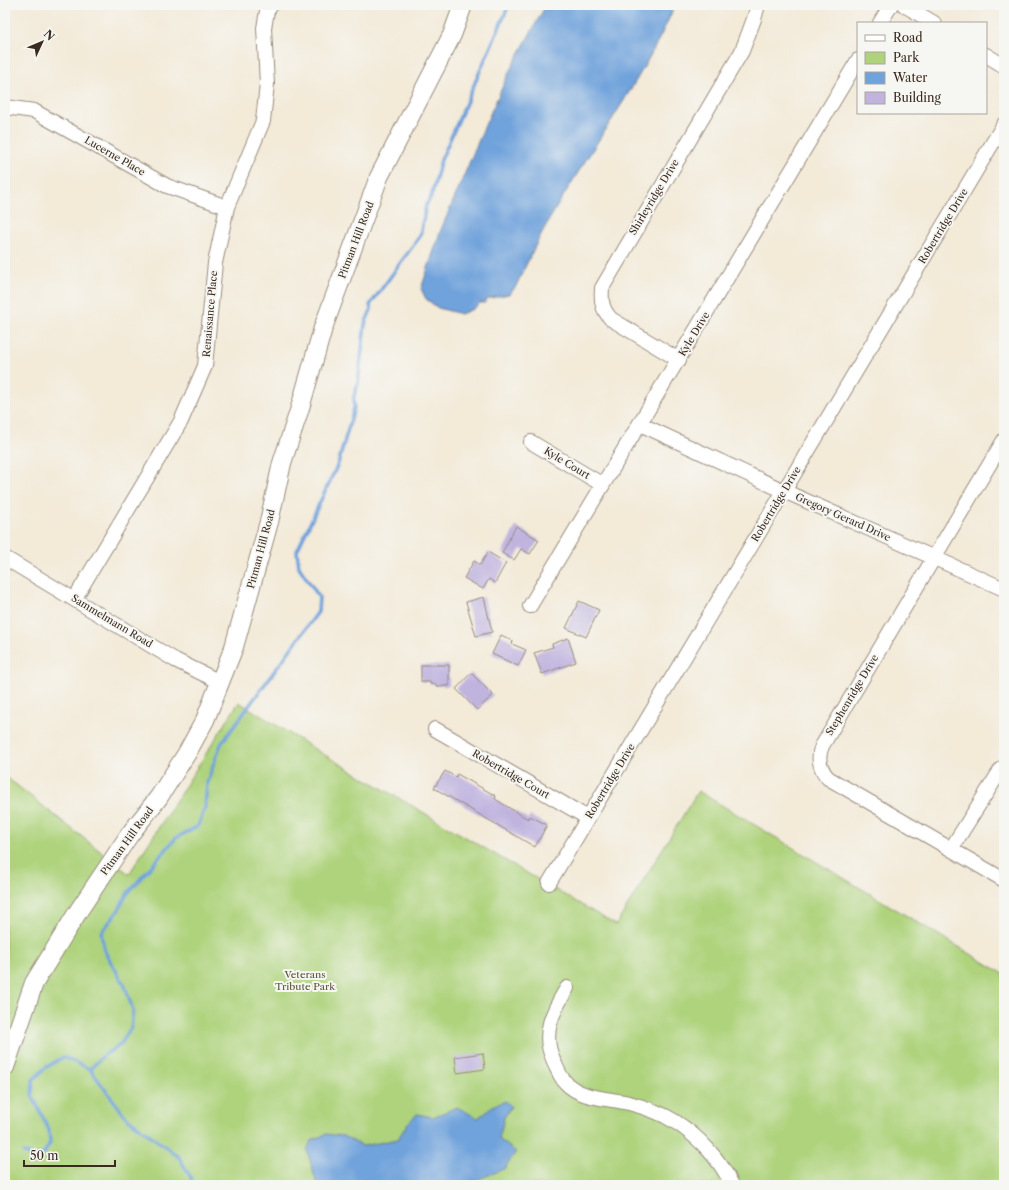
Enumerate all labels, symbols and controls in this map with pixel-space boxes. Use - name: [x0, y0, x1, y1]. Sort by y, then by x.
- north arrow: [22, 22, 62, 62]
- legend: [857, 22, 987, 114]
- text: N: [41, 27, 58, 44]
- text: Road: [893, 30, 923, 45]
- text: Park: [893, 50, 920, 65]
- text: Water: [892, 70, 927, 85]
- text: Building: [893, 90, 941, 105]
- street label: Lucerne Place: [82, 133, 148, 179]
- street label: Shirleyridge Drive: [626, 156, 682, 237]
- street label: Robertridge Drive: [915, 186, 971, 266]
- street label: Pitman Hill Road: [335, 200, 377, 280]
- street label: Renaissance Place: [200, 270, 220, 358]
- street label: Kyle Drive: [676, 309, 713, 359]
- street label: Kyle Court: [542, 444, 593, 482]
- street label: Robertridge Drive: [748, 464, 804, 544]
- street label: Gregory Gerard Drive: [793, 490, 893, 544]
- street label: Pitman Hill Road: [244, 508, 278, 590]
- street label: Sammelmann Road: [69, 591, 155, 651]
- street label: Stephenridge Drive: [823, 652, 882, 738]
- street label: Robertridge Drive: [582, 741, 638, 821]
- street label: Robertridge Court: [470, 747, 552, 802]
- street label: Pitman Hill Road: [98, 804, 156, 878]
- park label: Veterans Tribute Park: [275, 968, 336, 993]
- scale bar: [24, 1142, 115, 1168]
- text: 50 m: [30, 1148, 59, 1163]

